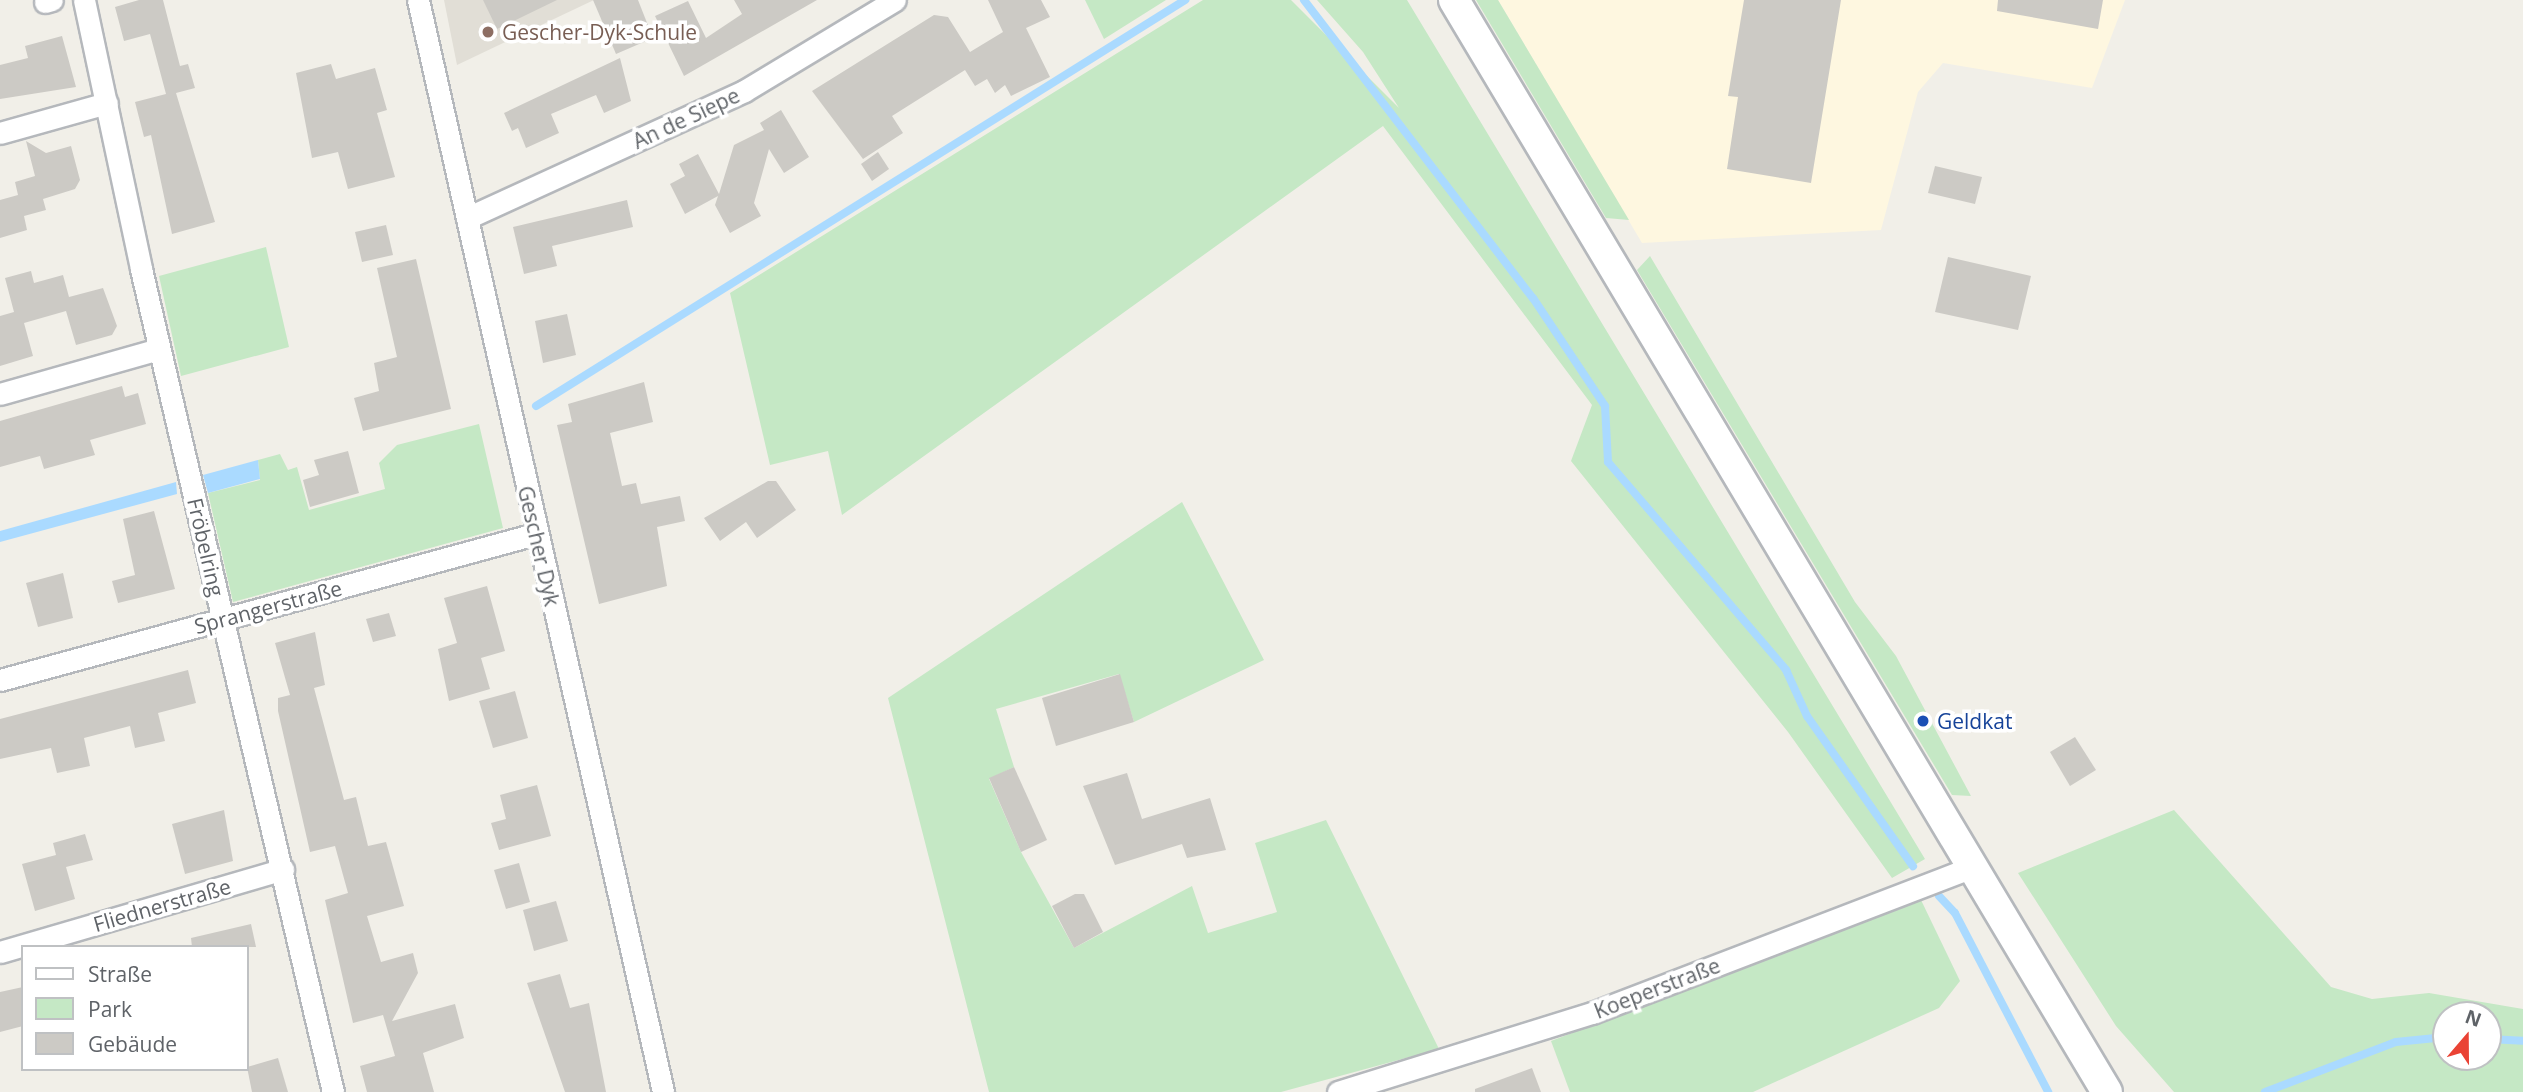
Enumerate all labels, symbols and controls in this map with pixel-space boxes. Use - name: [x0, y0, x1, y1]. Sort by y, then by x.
- place label: Gescher-Dyk-Schule: [502, 19, 697, 45]
- marker: Gescher-Dyk-Schule: [480, 24, 496, 40]
- street label: An de Siepe: [629, 82, 743, 154]
- street label: Gescher Dyk: [513, 483, 565, 609]
- street label: Fröbelring: [182, 495, 230, 599]
- street label: Sprangerstraße: [191, 575, 345, 639]
- place label: Geldkat: [1937, 708, 2012, 734]
- marker: Geldkat: [1915, 713, 1931, 729]
- street label: Fliednerstraße: [90, 873, 234, 937]
- legend: [21, 945, 248, 1071]
- street label: Koeperstraße: [1590, 952, 1724, 1024]
- text: Straße: [88, 960, 152, 988]
- text: Park: [88, 995, 132, 1023]
- north arrow: [2432, 1001, 2502, 1071]
- text: N: [2462, 1003, 2485, 1033]
- text: Gebäude: [88, 1030, 177, 1058]

